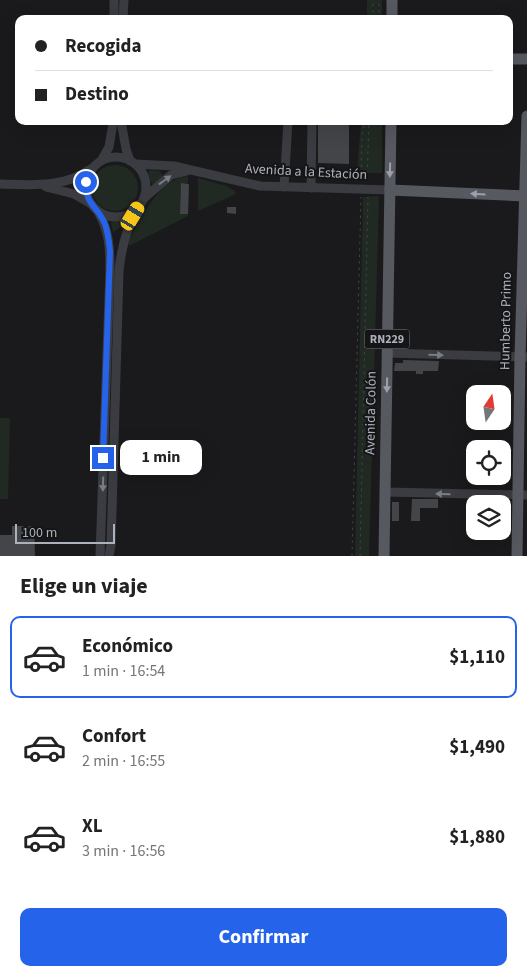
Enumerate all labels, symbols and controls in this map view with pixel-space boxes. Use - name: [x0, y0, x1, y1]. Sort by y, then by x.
- text: Recogida: [65, 33, 142, 60]
- text: Destino: [65, 81, 129, 108]
- street label: Avenida a la Estación: [244, 159, 368, 185]
- one-way arrow: [386, 162, 394, 178]
- route start: [75, 171, 97, 193]
- one-way arrow: [158, 175, 172, 185]
- one-way arrow: [470, 189, 486, 197]
- car: [118, 199, 147, 233]
- street label: Humberto Primo: [495, 272, 517, 370]
- road number: RN229: [364, 329, 410, 348]
- one-way arrow: [428, 351, 444, 359]
- street label: Avenida Colón: [360, 371, 382, 455]
- one-way arrow: [382, 377, 390, 393]
- north arrow: [466, 385, 511, 430]
- map controls: [466, 385, 511, 540]
- callout: 1 min: [120, 440, 203, 476]
- button: locate: [466, 440, 511, 485]
- text: 1 min: [142, 446, 180, 468]
- route end: [92, 447, 114, 469]
- one-way arrow: [98, 476, 106, 492]
- one-way arrow: [435, 489, 451, 497]
- button: layers: [466, 495, 511, 540]
- scale bar: [15, 521, 115, 544]
- text: 100 m: [22, 523, 57, 543]
- text: Elige un viaje: [20, 570, 148, 602]
- text: Económico: [82, 633, 173, 660]
- icon: car: [22, 635, 67, 680]
- text: $1,110: [449, 644, 505, 671]
- text: 1 min · 16:54: [82, 660, 165, 682]
- text: Confort: [82, 723, 146, 750]
- icon: car: [22, 725, 67, 770]
- text: $1,490: [449, 734, 505, 761]
- text: 2 min · 16:55: [82, 750, 165, 772]
- text: XL: [82, 813, 103, 840]
- icon: car: [22, 815, 67, 860]
- text: $1,880: [449, 824, 505, 851]
- text: 3 min · 16:56: [82, 840, 165, 862]
- button: Confirmar: [20, 908, 507, 966]

